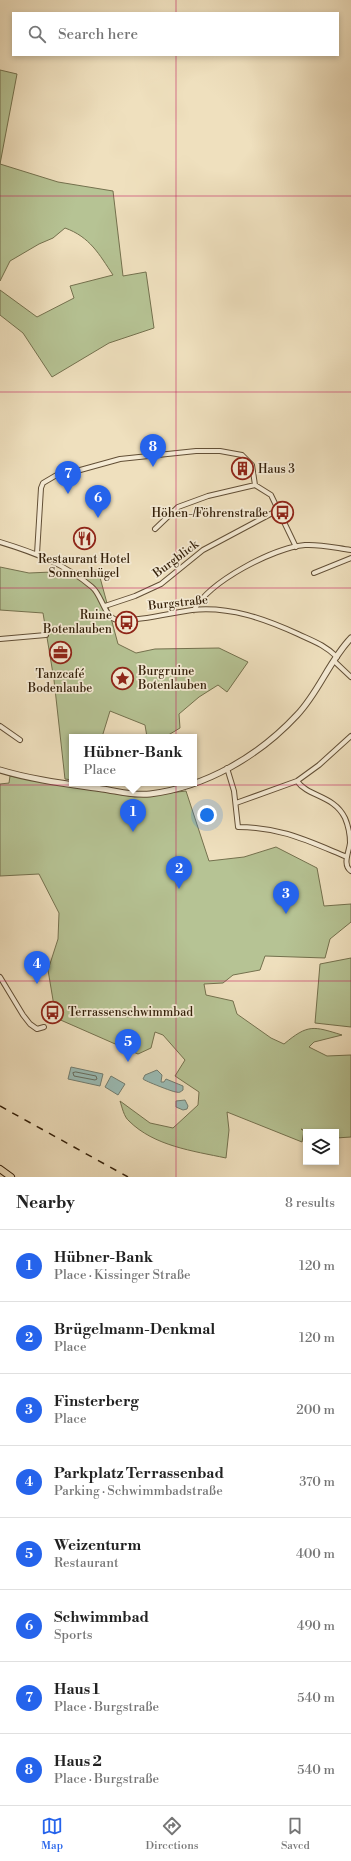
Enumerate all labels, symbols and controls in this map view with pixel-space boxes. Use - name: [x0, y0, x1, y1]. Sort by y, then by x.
- search box: [12, 12, 339, 56]
- icon: search: [26, 23, 48, 45]
- text: Search here: [58, 25, 138, 44]
- pin: 8: [140, 434, 166, 467]
- building icon: Haus 3: [230, 456, 256, 482]
- pin: 7: [55, 461, 81, 494]
- place label: Haus 3: [258, 462, 295, 477]
- pin: 6: [85, 485, 111, 518]
- bus stop icon: Höhen-/Föhrenstraße: [270, 500, 296, 526]
- place label: Höhen-/Föhrenstraße: [151, 506, 268, 521]
- restaurant icon: Restaurant Hotel Sonnenhügel: [71, 525, 97, 551]
- street label: Burgblick: [149, 537, 202, 582]
- place label: Restaurant Hotel Sonnenhügel: [38, 552, 130, 581]
- street label: Burgstraße: [146, 592, 209, 614]
- place label: Ruine Botenlauben: [42, 608, 112, 637]
- bus stop icon: Ruine Botenlauben: [114, 609, 140, 635]
- office icon: Tanzcafé Bodenlaube: [47, 640, 73, 666]
- place label: Burgruine Botenlauben: [137, 664, 207, 693]
- place icon: Burgruine Botenlauben: [110, 665, 136, 691]
- place label: Tanzcafé Bodenlaube: [27, 667, 92, 696]
- popup: [69, 734, 197, 786]
- text: Hübner-Bank: [84, 743, 182, 762]
- text: Place: [84, 762, 116, 778]
- pin: 1: [120, 799, 146, 832]
- your location: [197, 805, 217, 825]
- pin: 2: [166, 856, 192, 889]
- pin: 3: [273, 881, 299, 914]
- pin: 4: [24, 951, 50, 984]
- bus stop icon: Terrassenschwimmbad: [40, 999, 66, 1025]
- place label: Terrassenschwimmbad: [68, 1005, 193, 1020]
- pin: 5: [115, 1029, 141, 1062]
- map controls: [303, 1129, 339, 1165]
- button: layers: [303, 1129, 339, 1165]
- text: Nearby: [16, 1192, 75, 1214]
- text: 8 results: [285, 1195, 335, 1211]
- text: Hübner-Bank: [54, 1248, 153, 1267]
- text: 1: [26, 1258, 32, 1274]
- text: 120 m: [299, 1258, 335, 1274]
- text: Place · Kissinger Straße: [54, 1267, 191, 1283]
- text: Brügelmann-Denkmal: [54, 1320, 215, 1339]
- text: 2: [25, 1330, 33, 1346]
- text: 120 m: [299, 1330, 335, 1346]
- text: Place: [54, 1339, 86, 1355]
- text: Finsterberg: [54, 1392, 139, 1411]
- text: 3: [25, 1402, 33, 1418]
- text: 200 m: [296, 1402, 335, 1418]
- text: Place: [54, 1411, 86, 1427]
- text: Parkplatz Terrassenbad: [54, 1464, 224, 1483]
- text: 4: [25, 1474, 33, 1490]
- text: 370 m: [299, 1474, 335, 1490]
- text: Parking · Schwimmbadstraße: [54, 1483, 223, 1499]
- text: Weizenturm: [54, 1536, 141, 1555]
- text: 5: [25, 1546, 33, 1562]
- text: 400 m: [296, 1546, 335, 1562]
- text: Restaurant: [54, 1555, 119, 1571]
- text: Schwimmbad: [54, 1608, 149, 1627]
- text: 6: [25, 1618, 33, 1634]
- text: 490 m: [297, 1618, 335, 1634]
- text: Sports: [54, 1627, 93, 1643]
- text: Haus 1: [54, 1680, 100, 1699]
- text: 7: [25, 1690, 33, 1706]
- text: 540 m: [297, 1690, 335, 1706]
- text: Place · Burgstraße: [54, 1699, 159, 1715]
- text: Haus 2: [54, 1752, 102, 1771]
- text: 8: [25, 1762, 33, 1778]
- text: 540 m: [297, 1762, 335, 1778]
- text: Place · Burgstraße: [54, 1771, 159, 1787]
- tab: Map: [41, 1815, 63, 1853]
- tab: Directions: [146, 1815, 199, 1853]
- tab: Saved: [281, 1815, 310, 1853]

